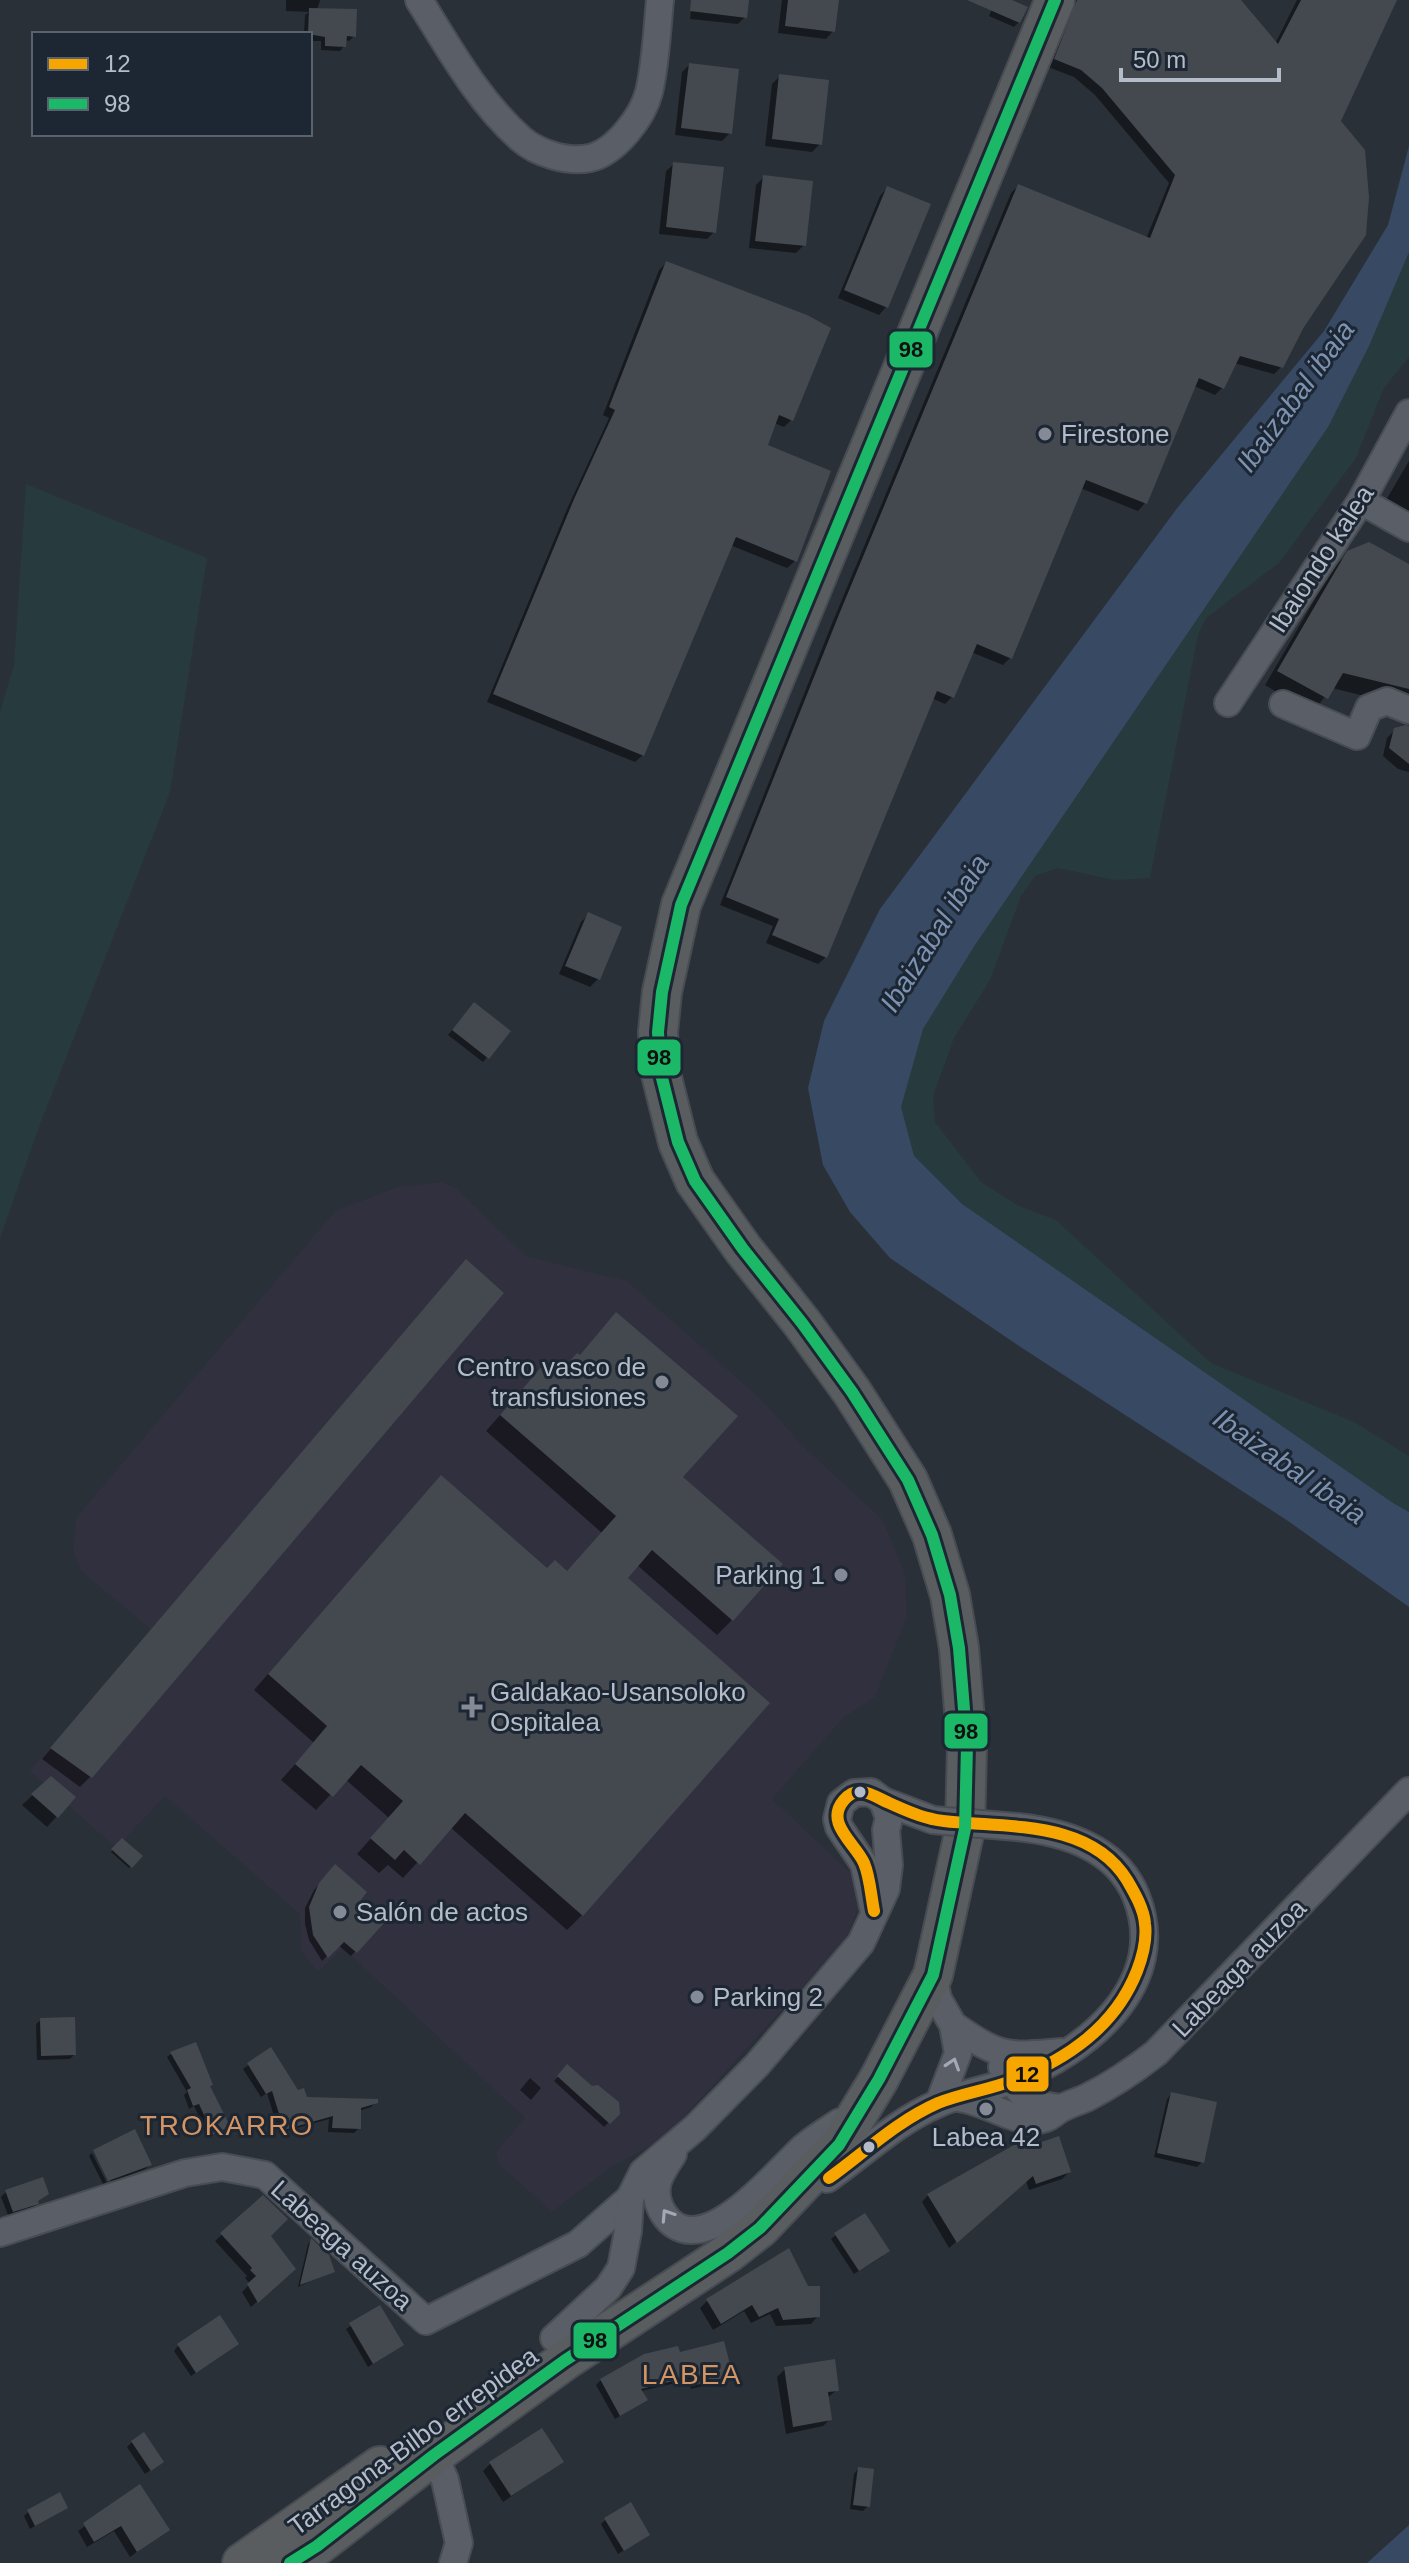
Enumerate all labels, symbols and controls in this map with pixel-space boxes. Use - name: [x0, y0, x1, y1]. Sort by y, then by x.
- legend: [32, 32, 312, 136]
- scale bar: [1121, 32, 1279, 82]
- text: 50 m: [1133, 46, 1186, 73]
- text: 12: [104, 50, 131, 77]
- text: 98: [104, 90, 131, 117]
- water label: Ibaizabal ibaia: [1230, 315, 1361, 478]
- line badge: 98: [888, 330, 934, 369]
- text: 98: [899, 337, 923, 362]
- place label: Firestone: [1061, 419, 1169, 449]
- marker: Firestone: [1036, 425, 1054, 443]
- street label: Ibaiondo kalea: [1262, 479, 1380, 638]
- water label: Ibaizabal ibaia: [874, 849, 995, 1017]
- line badge: 98: [636, 1038, 682, 1077]
- text: 98: [647, 1045, 671, 1070]
- place label: Centro vasco de transfusiones: [457, 1352, 646, 1412]
- marker: Centro vasco de transfusiones: [653, 1373, 671, 1391]
- water label: Ibaizabal ibaia: [1207, 1402, 1372, 1530]
- place label: Parking 1: [715, 1560, 825, 1590]
- marker: Parking 1: [832, 1566, 850, 1584]
- place label: Galdakao-Usansoloko Ospitalea: [490, 1677, 746, 1737]
- marker: Galdakao-Usansoloko Ospitalea: [461, 1696, 483, 1718]
- line badge: 98: [943, 1712, 989, 1750]
- text: 98: [954, 1719, 978, 1744]
- unlabelled marker: [852, 1784, 868, 1800]
- street label: Labeaga auzoa: [1166, 1893, 1312, 2043]
- place label: Salón de actos: [356, 1897, 528, 1927]
- marker: Salón de actos: [331, 1903, 349, 1921]
- place label: Parking 2: [713, 1982, 823, 2012]
- marker: Parking 2: [688, 1988, 706, 2006]
- line badge: 12: [1005, 2055, 1050, 2093]
- one-way arrow: [944, 2058, 960, 2072]
- text: 12: [1015, 2062, 1039, 2087]
- marker: Labea 42: [977, 2100, 995, 2118]
- district label: TROKARRO: [140, 2110, 314, 2141]
- place label: Labea 42: [932, 2122, 1040, 2152]
- unlabelled marker: [861, 2139, 877, 2155]
- street label: Labeaga auzoa: [265, 2174, 419, 2316]
- one-way arrow: [662, 2210, 677, 2224]
- line badge: 98: [572, 2321, 618, 2360]
- text: 98: [583, 2328, 607, 2353]
- street label: Tarragona-Bilbo errepidea: [283, 2340, 544, 2541]
- district label: LABEA: [642, 2359, 742, 2390]

